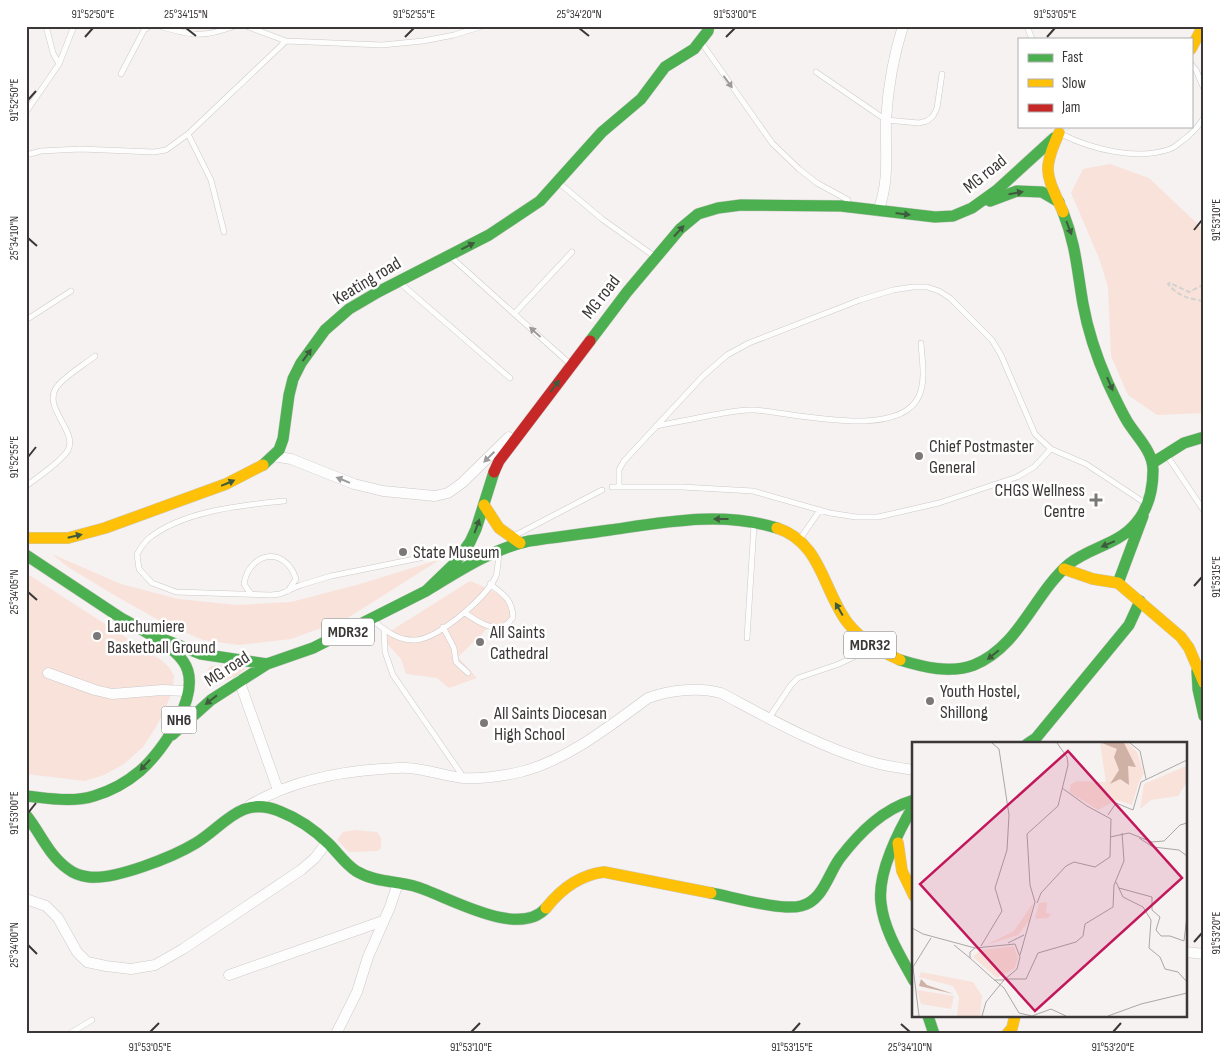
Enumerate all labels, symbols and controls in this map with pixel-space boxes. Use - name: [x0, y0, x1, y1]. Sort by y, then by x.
- text: 91°52'50"E: [72, 7, 114, 22]
- text: 25°34'15"N: [164, 7, 208, 22]
- text: 91°52'55"E: [393, 7, 435, 22]
- text: 25°34'20"N: [556, 7, 602, 22]
- text: 91°53'00"E: [713, 7, 757, 22]
- text: 91°53'05"E: [1034, 7, 1076, 22]
- legend: [1018, 38, 1192, 128]
- text: Fast: [1062, 48, 1084, 67]
- text: Slow: [1062, 74, 1086, 93]
- one-way arrow: [723, 75, 734, 88]
- text: 91°52'50"E: [7, 79, 22, 121]
- text: Jam: [1061, 98, 1080, 117]
- street label: MG road: [959, 150, 1011, 198]
- one-way arrow: [1009, 188, 1025, 196]
- text: 91°53'10"E: [1209, 199, 1224, 241]
- one-way arrow: [895, 210, 911, 218]
- text: 25°34'10"N: [7, 216, 22, 260]
- one-way arrow: [1065, 221, 1073, 236]
- one-way arrow: [673, 226, 685, 238]
- one-way arrow: [461, 242, 476, 250]
- street label: Keating road: [329, 253, 405, 309]
- street label: MG road: [578, 271, 624, 323]
- one-way arrow: [528, 327, 541, 338]
- one-way arrow: [302, 348, 312, 361]
- one-way arrow: [1106, 377, 1114, 392]
- one-way arrow: [550, 380, 561, 393]
- text: 91°52'55"E: [7, 436, 22, 478]
- place label: Chief Postmaster General: [929, 436, 1034, 478]
- one-way arrow: [484, 450, 496, 462]
- marker: Chief Postmaster General: [913, 450, 925, 462]
- one-way arrow: [336, 475, 350, 483]
- one-way arrow: [221, 478, 235, 486]
- place label: CHGS Wellness Centre: [995, 480, 1085, 522]
- marker: CHGS Wellness Centre: [1089, 493, 1103, 507]
- one-way arrow: [713, 515, 729, 523]
- one-way arrow: [474, 518, 481, 533]
- one-way arrow: [67, 532, 82, 540]
- one-way arrow: [1101, 541, 1115, 549]
- place label: State Museum: [413, 542, 499, 563]
- marker: State Museum: [397, 546, 409, 558]
- text: 91°53'15"E: [1209, 556, 1224, 598]
- text: 25°34'05"N: [7, 569, 22, 615]
- one-way arrow: [834, 602, 843, 615]
- place label: Lauchumiere Basketball Ground: [107, 616, 216, 658]
- road number: MDR32: [322, 618, 374, 646]
- place label: All Saints Cathedral: [489, 622, 548, 664]
- marker: Lauchumiere Basketball Ground: [91, 630, 103, 642]
- road number: MDR32: [844, 632, 896, 658]
- marker: All Saints Cathedral: [474, 636, 486, 648]
- street label: MG road: [201, 647, 253, 691]
- one-way arrow: [987, 649, 1000, 660]
- place label: Youth Hostel, Shillong: [940, 681, 1020, 723]
- one-way arrow: [205, 694, 218, 705]
- marker: Youth Hostel, Shillong: [924, 695, 936, 707]
- place label: All Saints Diocesan High School: [493, 703, 607, 745]
- road number: NH6: [162, 706, 196, 734]
- marker: All Saints Diocesan High School: [478, 717, 490, 729]
- inset map: [912, 742, 1188, 1018]
- one-way arrow: [139, 759, 151, 771]
- text: 91°53'00"E: [7, 791, 22, 835]
- text: 91°53'20"E: [1209, 911, 1224, 954]
- text: 25°34'00"N: [7, 922, 22, 968]
- text: 91°53'05"E: [129, 1040, 171, 1055]
- text: 91°53'10"E: [450, 1040, 492, 1055]
- text: 91°53'15"E: [771, 1040, 813, 1055]
- text: 25°34'10"N: [888, 1040, 932, 1055]
- text: 91°53'20"E: [1092, 1040, 1135, 1055]

